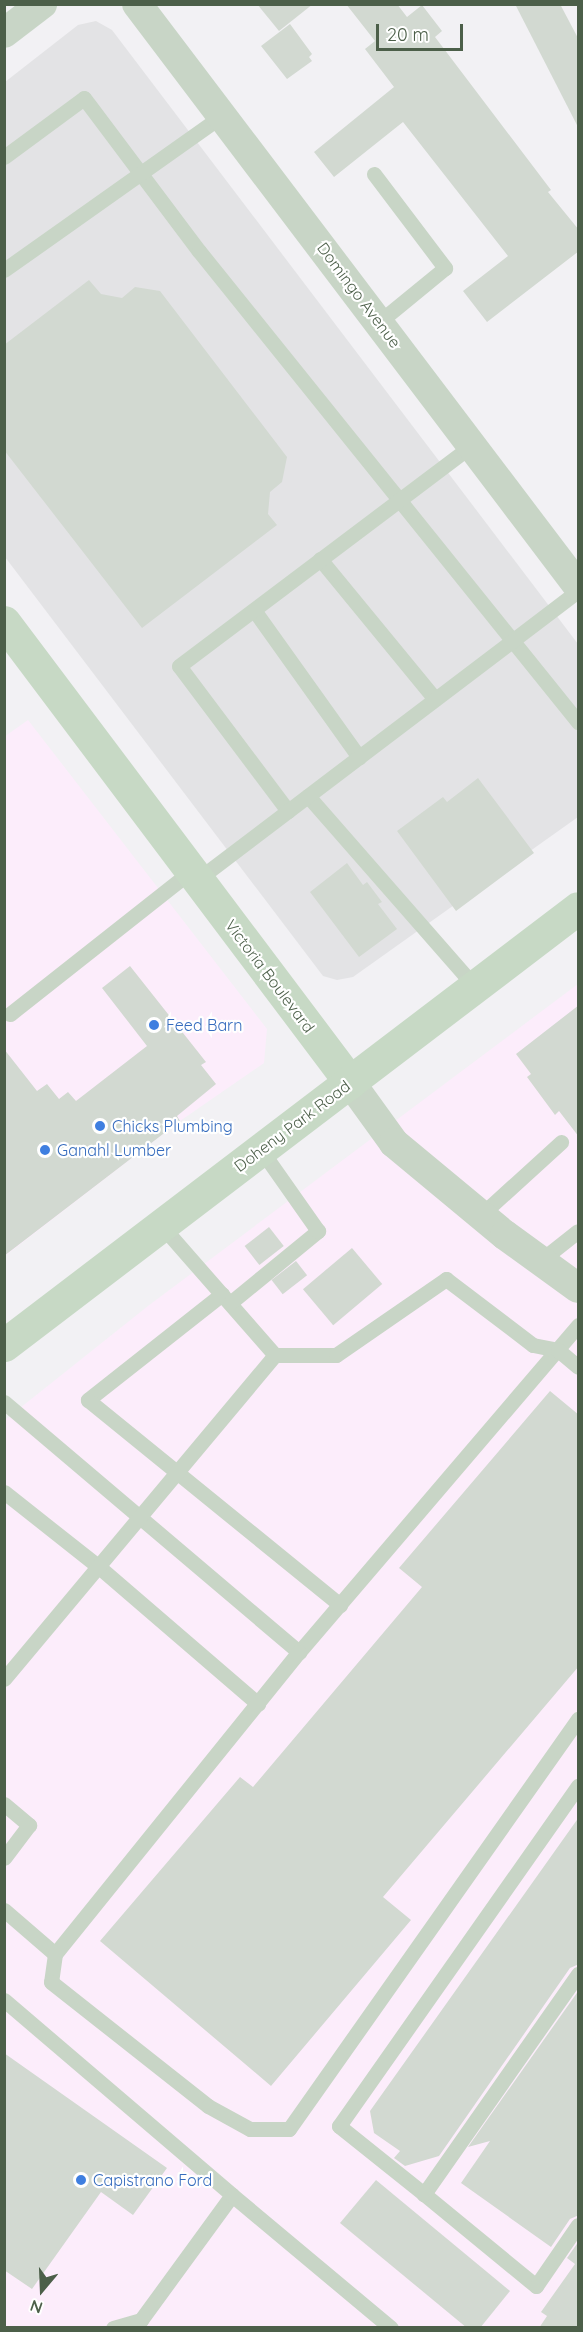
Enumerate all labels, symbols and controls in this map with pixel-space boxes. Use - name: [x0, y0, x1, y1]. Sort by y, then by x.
- scale bar: [379, 12, 466, 50]
- text: 20 m: [387, 23, 429, 46]
- street label: Domingo Avenue: [313, 239, 405, 351]
- street label: Victoria Boulevard: [221, 916, 319, 1036]
- place label: Feed Barn: [166, 1015, 242, 1035]
- marker: Feed Barn: [147, 1018, 161, 1032]
- street label: Doheny Park Road: [230, 1076, 354, 1176]
- place label: Chicks Plumbing: [112, 1116, 233, 1136]
- marker: Chicks Plumbing: [93, 1119, 107, 1133]
- place label: Ganahl Lumber: [57, 1140, 171, 1160]
- marker: Ganahl Lumber: [38, 1143, 52, 1157]
- place label: Capistrano Ford: [93, 2170, 212, 2190]
- marker: Capistrano Ford: [74, 2173, 88, 2187]
- north arrow: [12, 2260, 72, 2320]
- text: N: [27, 2296, 45, 2318]

